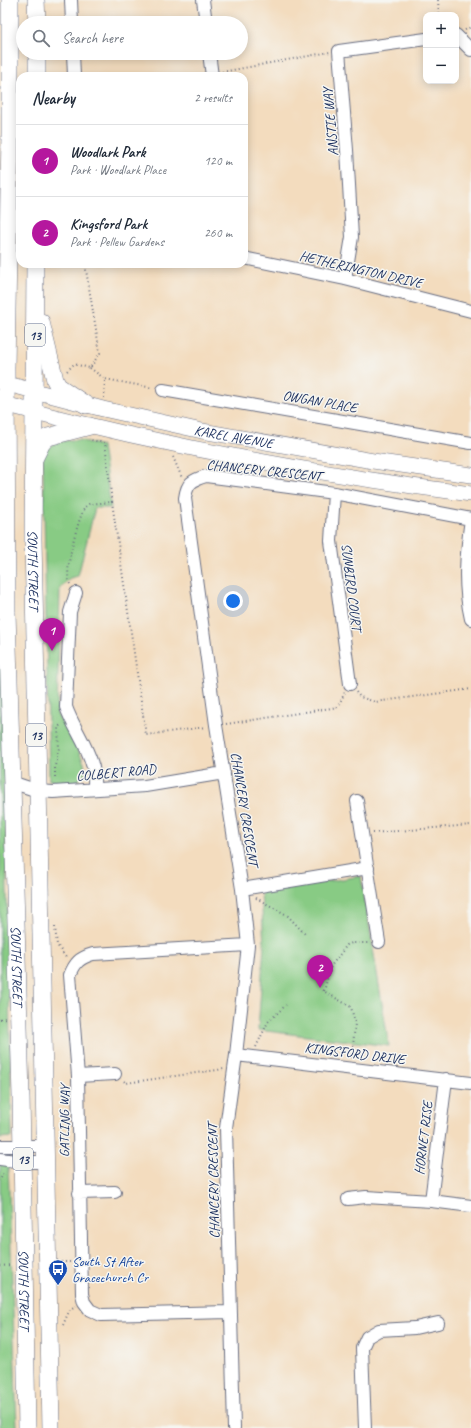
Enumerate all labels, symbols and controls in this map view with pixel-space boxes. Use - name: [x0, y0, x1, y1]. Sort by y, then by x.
- map controls: [423, 12, 459, 84]
- button: +: [423, 12, 459, 48]
- search box: [16, 16, 248, 60]
- icon: search: [30, 27, 52, 49]
- text: Search here: [62, 29, 123, 48]
- button: −: [423, 48, 459, 84]
- street label: ANSTIE WAY: [319, 85, 342, 157]
- text: Nearby: [32, 88, 75, 109]
- text: 2 results: [194, 90, 232, 106]
- text: Woodlark Park: [70, 143, 145, 162]
- text: 1: [42, 153, 48, 169]
- text: 120 m: [204, 153, 232, 169]
- text: Park · Woodlark Place: [70, 162, 166, 178]
- text: Kingsford Park: [70, 215, 147, 234]
- text: 2: [42, 225, 48, 241]
- text: 260 m: [204, 225, 232, 241]
- text: Park · Pellew Gardens: [70, 234, 164, 250]
- street label: HETHERINGTON DRIVE: [298, 247, 426, 292]
- road number: 13: [25, 324, 45, 346]
- street label: OWGAN PLACE: [282, 387, 360, 417]
- street label: KAREL AVENUE: [193, 422, 277, 453]
- street label: CHANCERY CRESCENT: [206, 456, 326, 485]
- street label: SOUTH STREET: [24, 530, 43, 614]
- street label: SUNBIRD COURT: [338, 543, 366, 635]
- your location: [223, 591, 243, 611]
- pin: 1: [39, 618, 65, 651]
- road number: 13: [26, 724, 46, 746]
- street label: CHANCERY CRESCENT: [227, 751, 262, 871]
- street label: COLBERT ROAD: [76, 760, 158, 784]
- street label: SOUTH STREET: [7, 926, 26, 1010]
- pin: 2: [307, 955, 333, 988]
- street label: KINGSFORD DRIVE: [304, 1039, 408, 1068]
- street label: GATLING WAY: [56, 1082, 73, 1157]
- street label: HORNET RISE: [411, 1099, 437, 1176]
- street label: CHANCERY CRESCENT: [204, 1120, 223, 1239]
- road number: 13: [13, 1148, 33, 1170]
- street label: SOUTH STREET: [15, 1250, 33, 1333]
- place label: South St After Gracechurch Cr: [72, 1253, 149, 1286]
- bus stop icon: South St After Gracechurch Cr: [47, 1258, 69, 1286]

